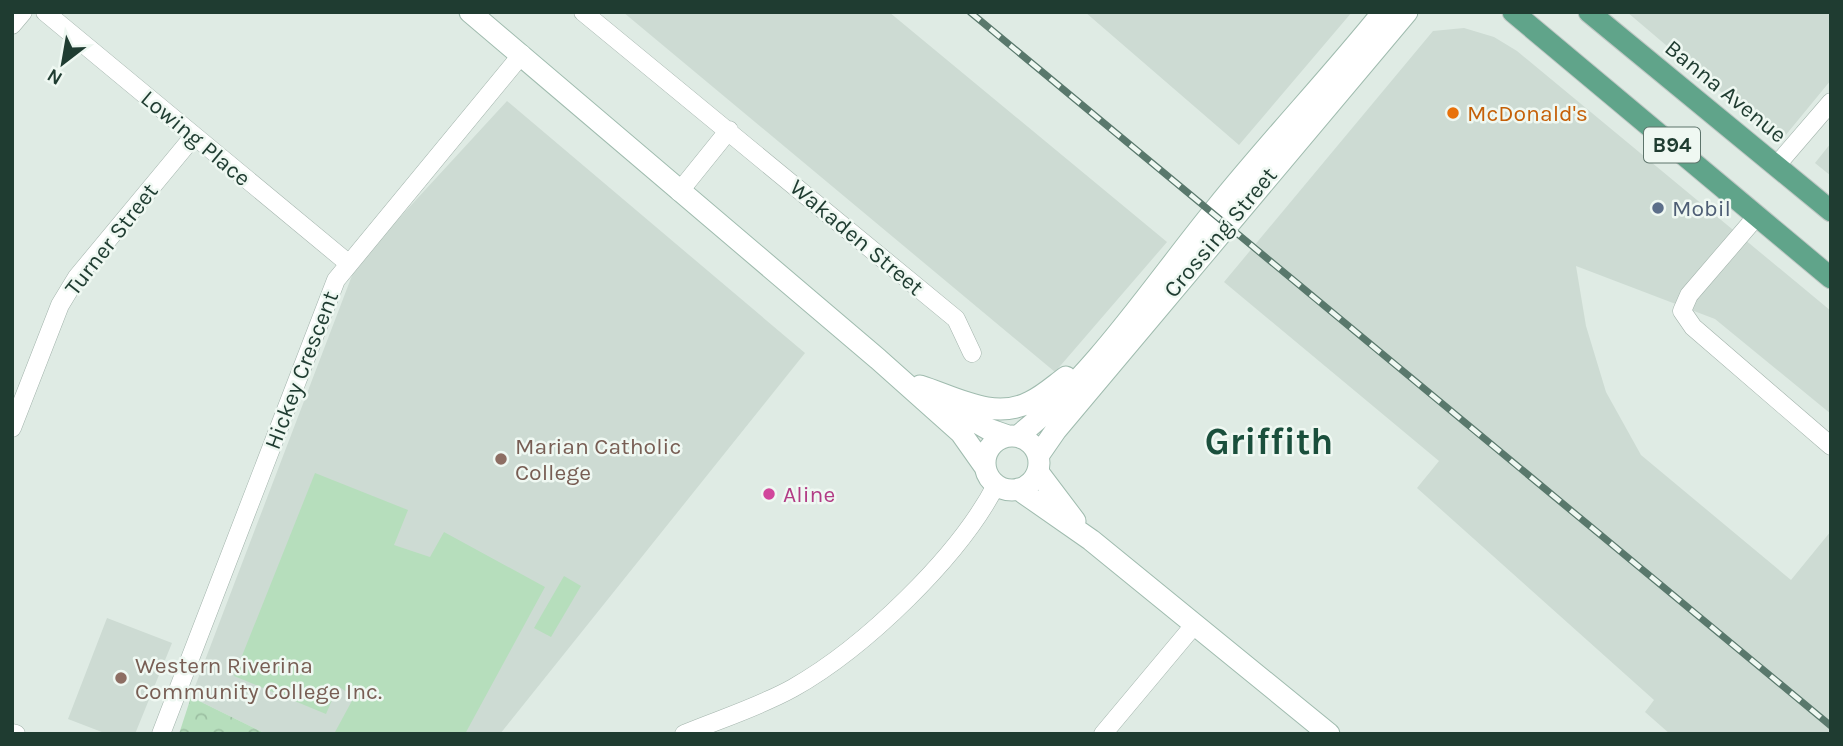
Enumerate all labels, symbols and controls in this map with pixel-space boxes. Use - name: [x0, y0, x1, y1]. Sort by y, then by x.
- north arrow: [28, 28, 98, 98]
- street label: Banna Avenue: [1659, 34, 1792, 149]
- text: N: [43, 64, 66, 90]
- street label: Lowing Place: [135, 85, 256, 192]
- place label: McDonald's: [1467, 100, 1588, 127]
- marker: McDonald's: [1445, 105, 1461, 121]
- road number: B94: [1644, 128, 1700, 162]
- street label: Crossing Street: [1158, 162, 1283, 303]
- street label: Wakaden Street: [784, 174, 929, 301]
- street label: Turner Street: [59, 178, 164, 301]
- place label: Mobil: [1672, 195, 1731, 222]
- marker: Mobil: [1650, 200, 1666, 216]
- street label: Hickey Crescent: [259, 287, 344, 453]
- district label: Griffith: [1205, 420, 1333, 463]
- place label: Marian Catholic College: [515, 433, 681, 486]
- marker: Marian Catholic College: [493, 451, 509, 467]
- place label: Aline: [783, 481, 835, 508]
- marker: Aline: [761, 486, 777, 502]
- place label: Western Riverina Community College Inc.: [135, 652, 382, 705]
- marker: Western Riverina Community College Inc.: [113, 670, 129, 686]

